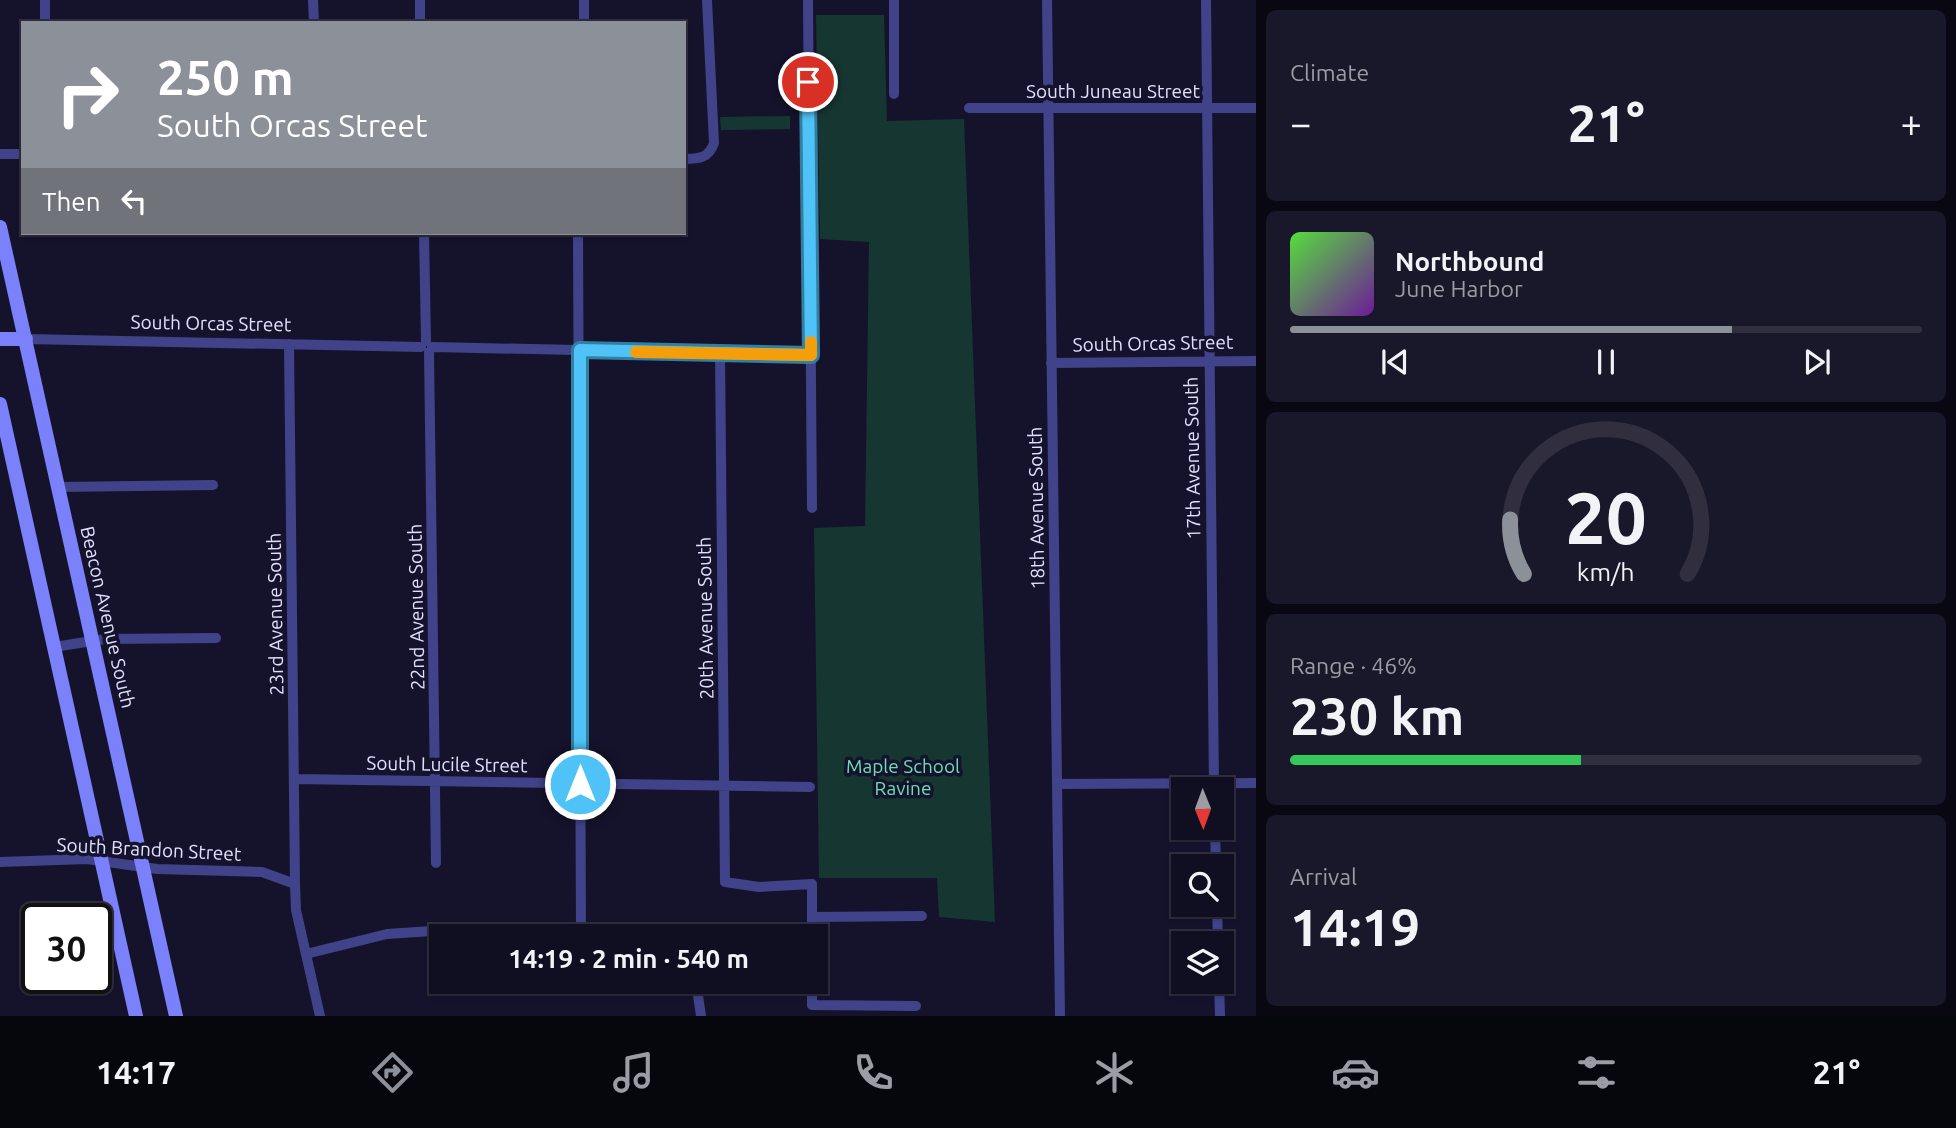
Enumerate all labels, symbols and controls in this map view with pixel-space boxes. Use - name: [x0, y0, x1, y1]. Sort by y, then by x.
- icon: right: [42, 49, 133, 140]
- text: 250 m: [157, 49, 294, 104]
- pin: [778, 52, 838, 112]
- text: Climate: [1290, 60, 1369, 85]
- icon: arrive: [789, 63, 827, 101]
- street label: South Juneau Street: [1026, 80, 1201, 102]
- text: 21°: [1567, 94, 1645, 152]
- text: −: [1290, 102, 1311, 144]
- text: +: [1901, 102, 1922, 144]
- text: South Orcas Street: [157, 107, 428, 143]
- icon: left: [115, 182, 153, 220]
- text: Then: [42, 187, 101, 216]
- text: Northbound: [1395, 247, 1544, 276]
- text: June Harbor: [1395, 276, 1523, 301]
- street label: South Orcas Street: [130, 311, 292, 335]
- street label: South Orcas Street: [1072, 331, 1234, 355]
- icon: previous: [1376, 343, 1414, 381]
- icon: pause: [1587, 343, 1625, 381]
- icon: next: [1798, 343, 1836, 381]
- street label: 17th Avenue South: [1180, 376, 1204, 540]
- street label: 18th Avenue South: [1024, 426, 1048, 590]
- text: 20: [1565, 476, 1647, 558]
- street label: Beacon Avenue South: [76, 524, 140, 710]
- street label: 22nd Avenue South: [404, 524, 428, 690]
- street label: 23rd Avenue South: [263, 532, 287, 696]
- street label: 20th Avenue South: [693, 536, 717, 700]
- text: km/h: [1577, 558, 1635, 586]
- text: Range · 46%: [1290, 653, 1417, 678]
- text: 230 km: [1290, 687, 1464, 745]
- position arrow: [543, 747, 617, 821]
- street label: South Lucile Street: [366, 752, 528, 776]
- park label: Maple School Ravine: [846, 755, 960, 799]
- north arrow: [1171, 777, 1234, 840]
- map controls: [1171, 777, 1234, 994]
- street label: South Brandon Street: [56, 833, 242, 865]
- button: search: [1171, 854, 1234, 917]
- text: Arrival: [1290, 864, 1357, 889]
- text: 14:19: [1290, 898, 1420, 956]
- speed limit sign: 30: [21, 903, 112, 994]
- button: layers: [1171, 931, 1234, 994]
- text: 14:19 · 2 min · 540 m: [508, 944, 749, 973]
- icon: directions: [368, 1048, 417, 1097]
- icon: music: [609, 1048, 658, 1097]
- icon: phone: [849, 1048, 898, 1097]
- icon: climate: [1090, 1048, 1139, 1097]
- icon: car: [1331, 1048, 1380, 1097]
- icon: filters: [1572, 1048, 1621, 1097]
- text: 14:17: [96, 1054, 176, 1090]
- text: 21°: [1813, 1054, 1860, 1090]

